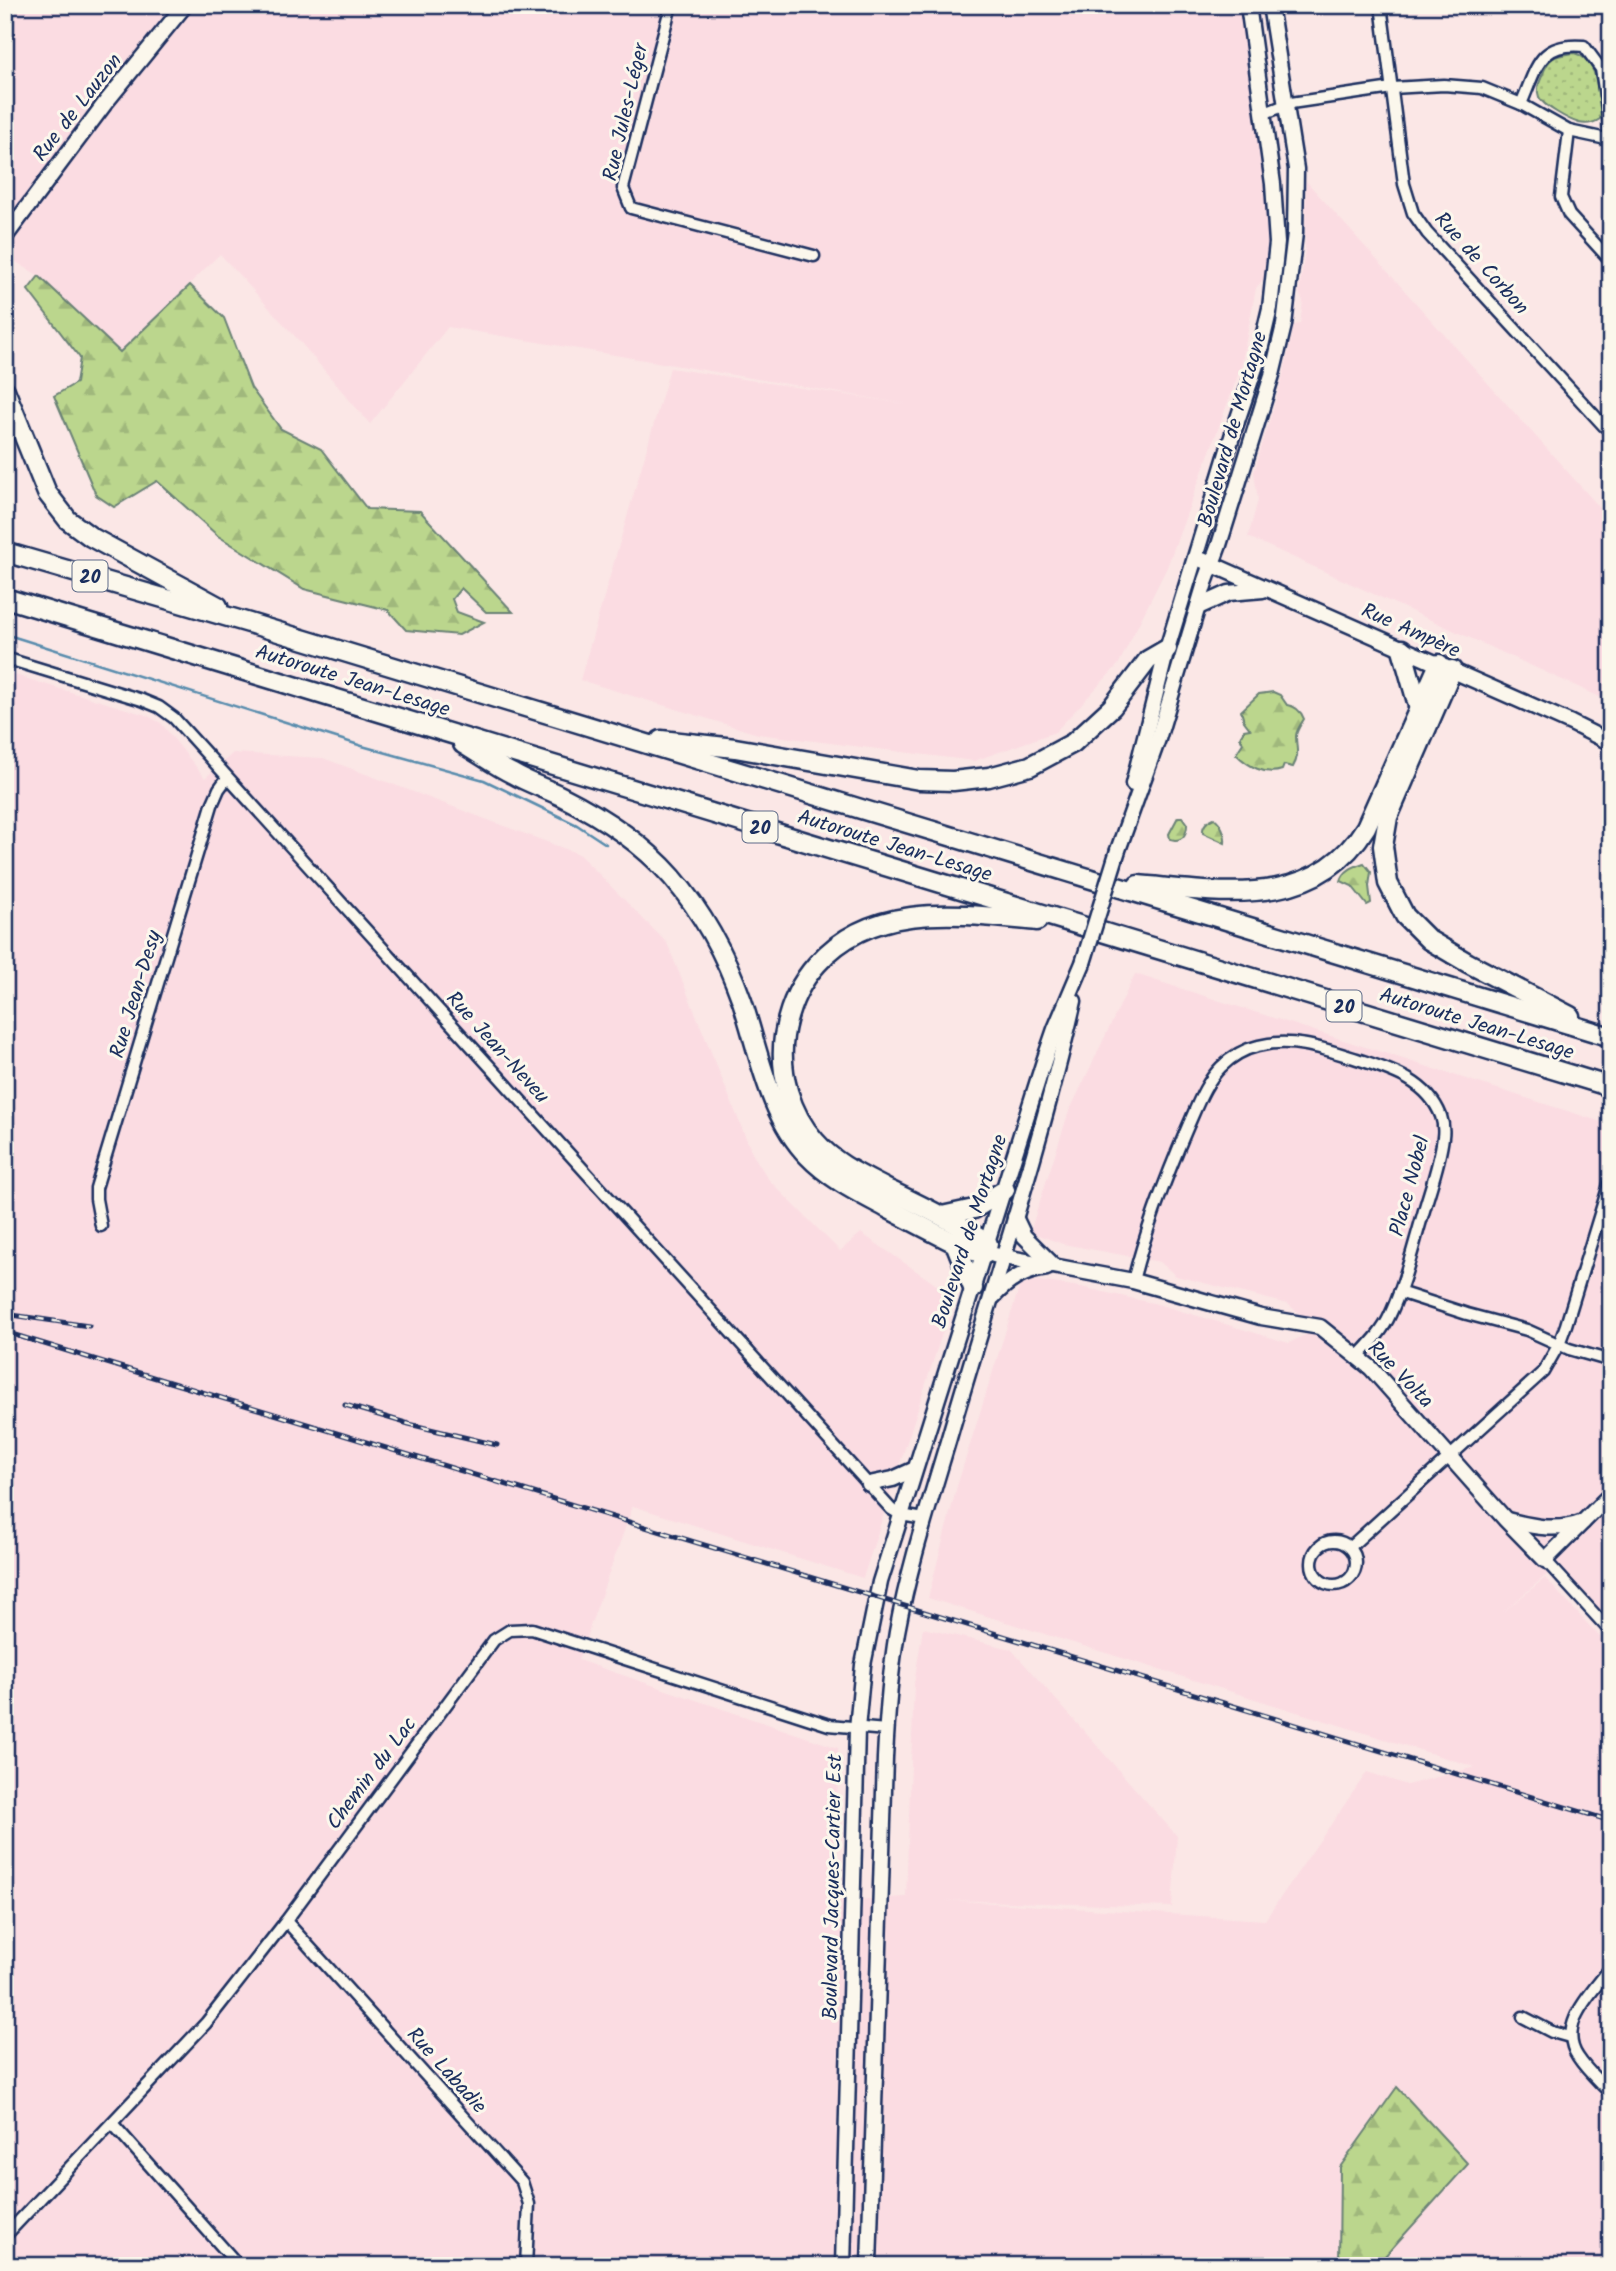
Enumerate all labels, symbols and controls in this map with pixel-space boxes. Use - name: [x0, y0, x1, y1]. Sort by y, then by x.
- street label: Rue Jules-Léger: [595, 39, 659, 184]
- street label: Rue de Lauzon: [25, 47, 131, 169]
- street label: Rue de Corbon: [1425, 205, 1536, 323]
- street label: Boulevard de Mortagne: [1190, 327, 1277, 531]
- road number: 20: [72, 561, 108, 592]
- street label: Rue Ampère: [1356, 595, 1466, 668]
- street label: Autoroute Jean-Lesage: [251, 636, 455, 727]
- street label: Autoroute Jean-Lesage: [793, 801, 997, 892]
- road number: 20: [742, 812, 778, 842]
- street label: Rue Jean-Desy: [101, 926, 172, 1062]
- street label: Autoroute Jean-Lesage: [1375, 979, 1579, 1070]
- street label: Rue Jean-Neveu: [437, 984, 557, 1112]
- road number: 20: [1326, 990, 1362, 1022]
- street label: Boulevard de Mortagne: [924, 1130, 1018, 1333]
- street label: Place Nobel: [1381, 1132, 1440, 1240]
- street label: Rue Volta: [1359, 1333, 1441, 1417]
- street label: Chemin du Lac: [319, 1710, 426, 1837]
- street label: Boulevard Jacques-Cartier Est: [815, 1753, 852, 2020]
- street label: Rue Labadie: [398, 2020, 494, 2122]

